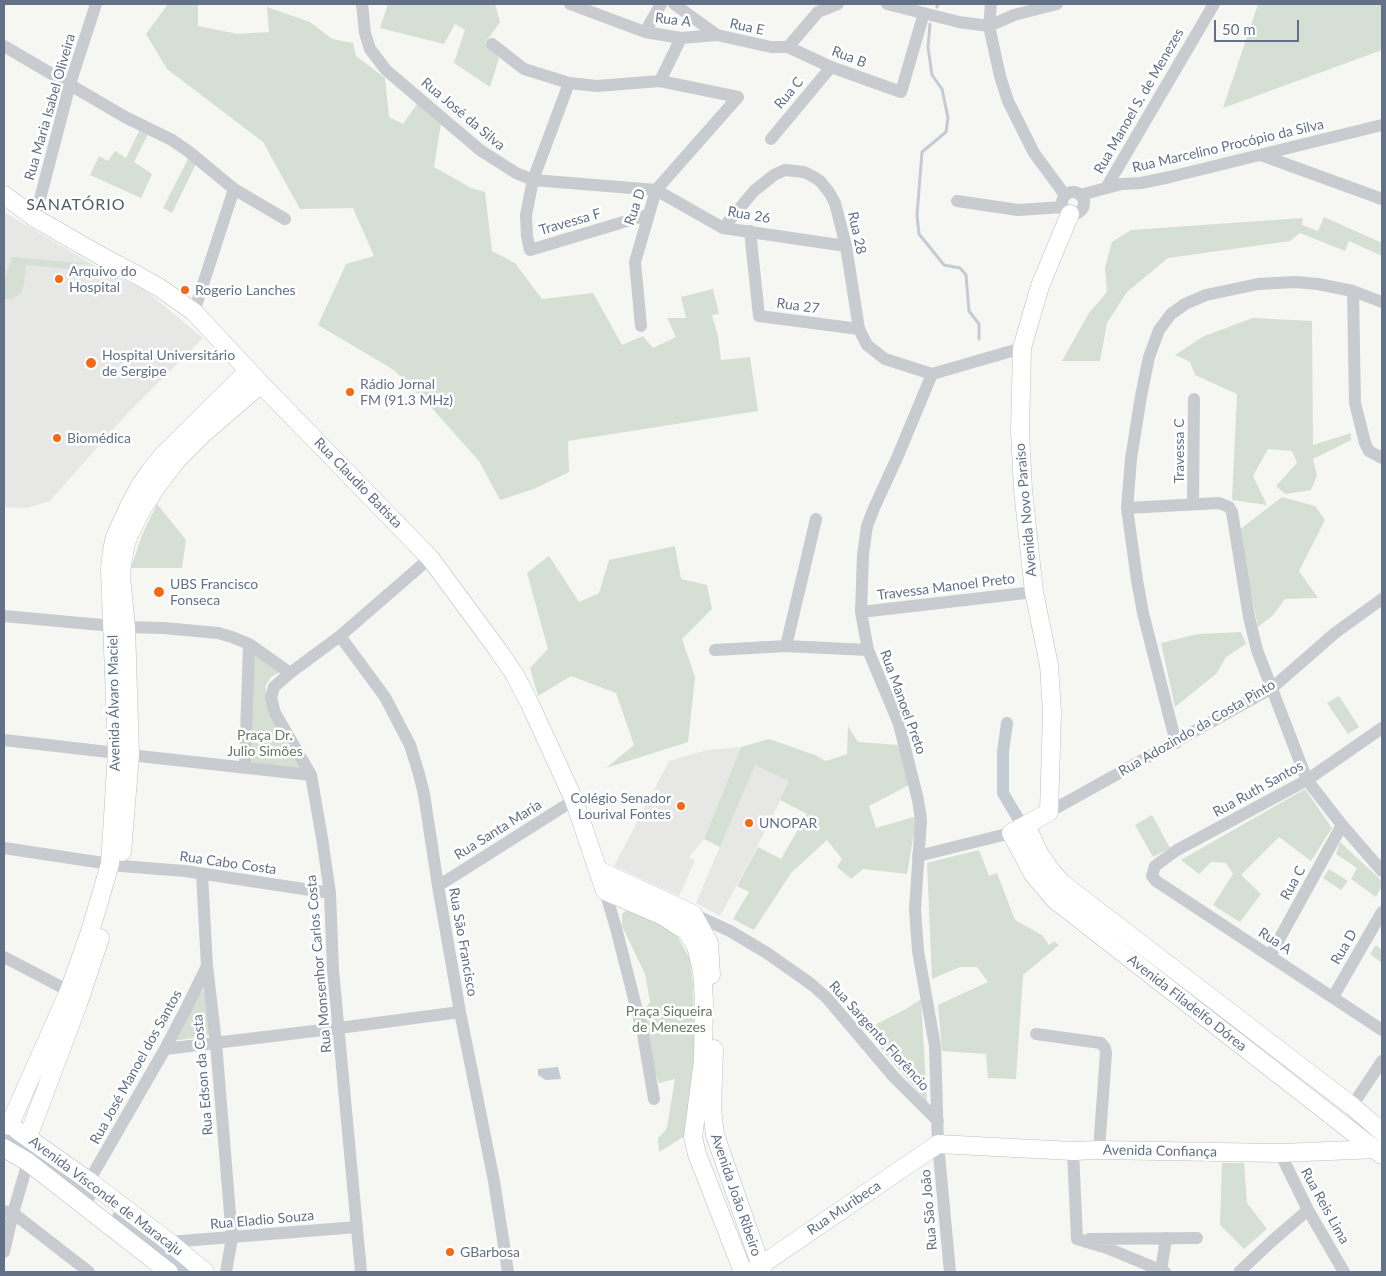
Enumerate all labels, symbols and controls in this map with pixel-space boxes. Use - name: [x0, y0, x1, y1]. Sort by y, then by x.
- street label: Rua A: [654, 9, 692, 31]
- scale bar: [1216, 10, 1301, 42]
- street label: Rua E: [728, 15, 766, 39]
- text: 50 m: [1222, 20, 1256, 38]
- street label: Rua Manoel S. de Menezes: [1090, 25, 1188, 177]
- street label: Rua Maria Isabel Oliveira: [21, 32, 79, 182]
- street label: Rua B: [829, 43, 869, 71]
- street label: Rua José da Silva: [418, 74, 508, 154]
- street label: Rua C: [771, 74, 807, 112]
- street label: Rua Marcelino Procópio da Silva: [1131, 116, 1325, 176]
- street label: Rua D: [621, 187, 649, 227]
- district label: SANATÓRIO: [25, 195, 127, 215]
- street label: Rua 26: [726, 203, 772, 227]
- street label: Travessa F: [537, 205, 603, 239]
- street label: Rua 28: [844, 210, 870, 256]
- place label: Arquivo do Hospital: [69, 263, 137, 296]
- marker: Arquivo do Hospital: [53, 273, 65, 285]
- place label: Rogerio Lanches: [195, 282, 296, 298]
- marker: Rogerio Lanches: [179, 284, 191, 296]
- street label: Rua 27: [776, 295, 820, 317]
- place label: Hospital Universitário de Sergipe: [102, 347, 235, 380]
- marker: Hospital Universitário de Sergipe: [84, 356, 98, 370]
- place label: Rádio Jornal FM (91.3 MHz): [360, 376, 453, 408]
- marker: Rádio Jornal FM (91.3 MHz): [344, 386, 356, 398]
- street label: Travessa C: [1171, 419, 1187, 483]
- place label: Biomédica: [67, 430, 131, 446]
- marker: Biomédica: [51, 432, 63, 444]
- street label: Rua Claudio Batista: [310, 434, 406, 532]
- street label: Avenida Novo Paraíso: [1012, 442, 1040, 578]
- street label: Travessa Manoel Preto: [876, 570, 1016, 604]
- place label: UBS Francisco Fonseca: [170, 576, 258, 608]
- marker: UBS Francisco Fonseca: [152, 585, 166, 599]
- street label: Avenida Álvaro Maciel: [104, 635, 124, 771]
- street label: Rua Manoel Preto: [876, 647, 930, 757]
- street label: Rua Adozindo da Costa Pinto: [1116, 676, 1278, 780]
- park label: Praça Dr. Julio Simões: [227, 727, 303, 760]
- street label: Rua Ruth Santos: [1210, 757, 1306, 821]
- place label: Colégio Senador Lourival Fontes: [570, 790, 671, 822]
- street label: Rua Santa Maria: [451, 796, 545, 864]
- marker: Colégio Senador Lourival Fontes: [675, 800, 687, 812]
- place label: UNOPAR: [759, 815, 817, 831]
- marker: UNOPAR: [743, 817, 755, 829]
- street label: Rua Cabo Costa: [178, 848, 278, 878]
- street label: Rua C: [1277, 863, 1309, 903]
- street label: Rua Monsenhor Carlos Costa: [303, 874, 335, 1054]
- street label: Rua São Francisco: [445, 886, 481, 998]
- street label: Rua A: [1255, 924, 1295, 958]
- street label: Rua D: [1327, 927, 1361, 967]
- street label: Avenida Filadelfo Dórea: [1124, 951, 1250, 1055]
- street label: Rua Sargento Florêncio: [825, 978, 933, 1094]
- street label: Rua José Manoel dos Santos: [87, 987, 185, 1147]
- park label: Praça Siqueira de Menezes: [626, 1003, 712, 1036]
- street label: Rua Edson da Costa: [189, 1014, 217, 1136]
- street label: Avenida João Ribeiro: [707, 1132, 765, 1258]
- street label: Avenida Visconde de Maracaju: [26, 1133, 186, 1259]
- street label: Avenida Confiança: [1103, 1142, 1217, 1160]
- street label: Rua Reis Lima: [1297, 1165, 1353, 1247]
- street label: Rua São João: [917, 1169, 941, 1251]
- street label: Rua Muribeca: [804, 1177, 884, 1239]
- street label: Rua Eladio Souza: [209, 1207, 315, 1233]
- place label: GBarbosa: [460, 1244, 520, 1260]
- marker: GBarbosa: [444, 1246, 456, 1258]

